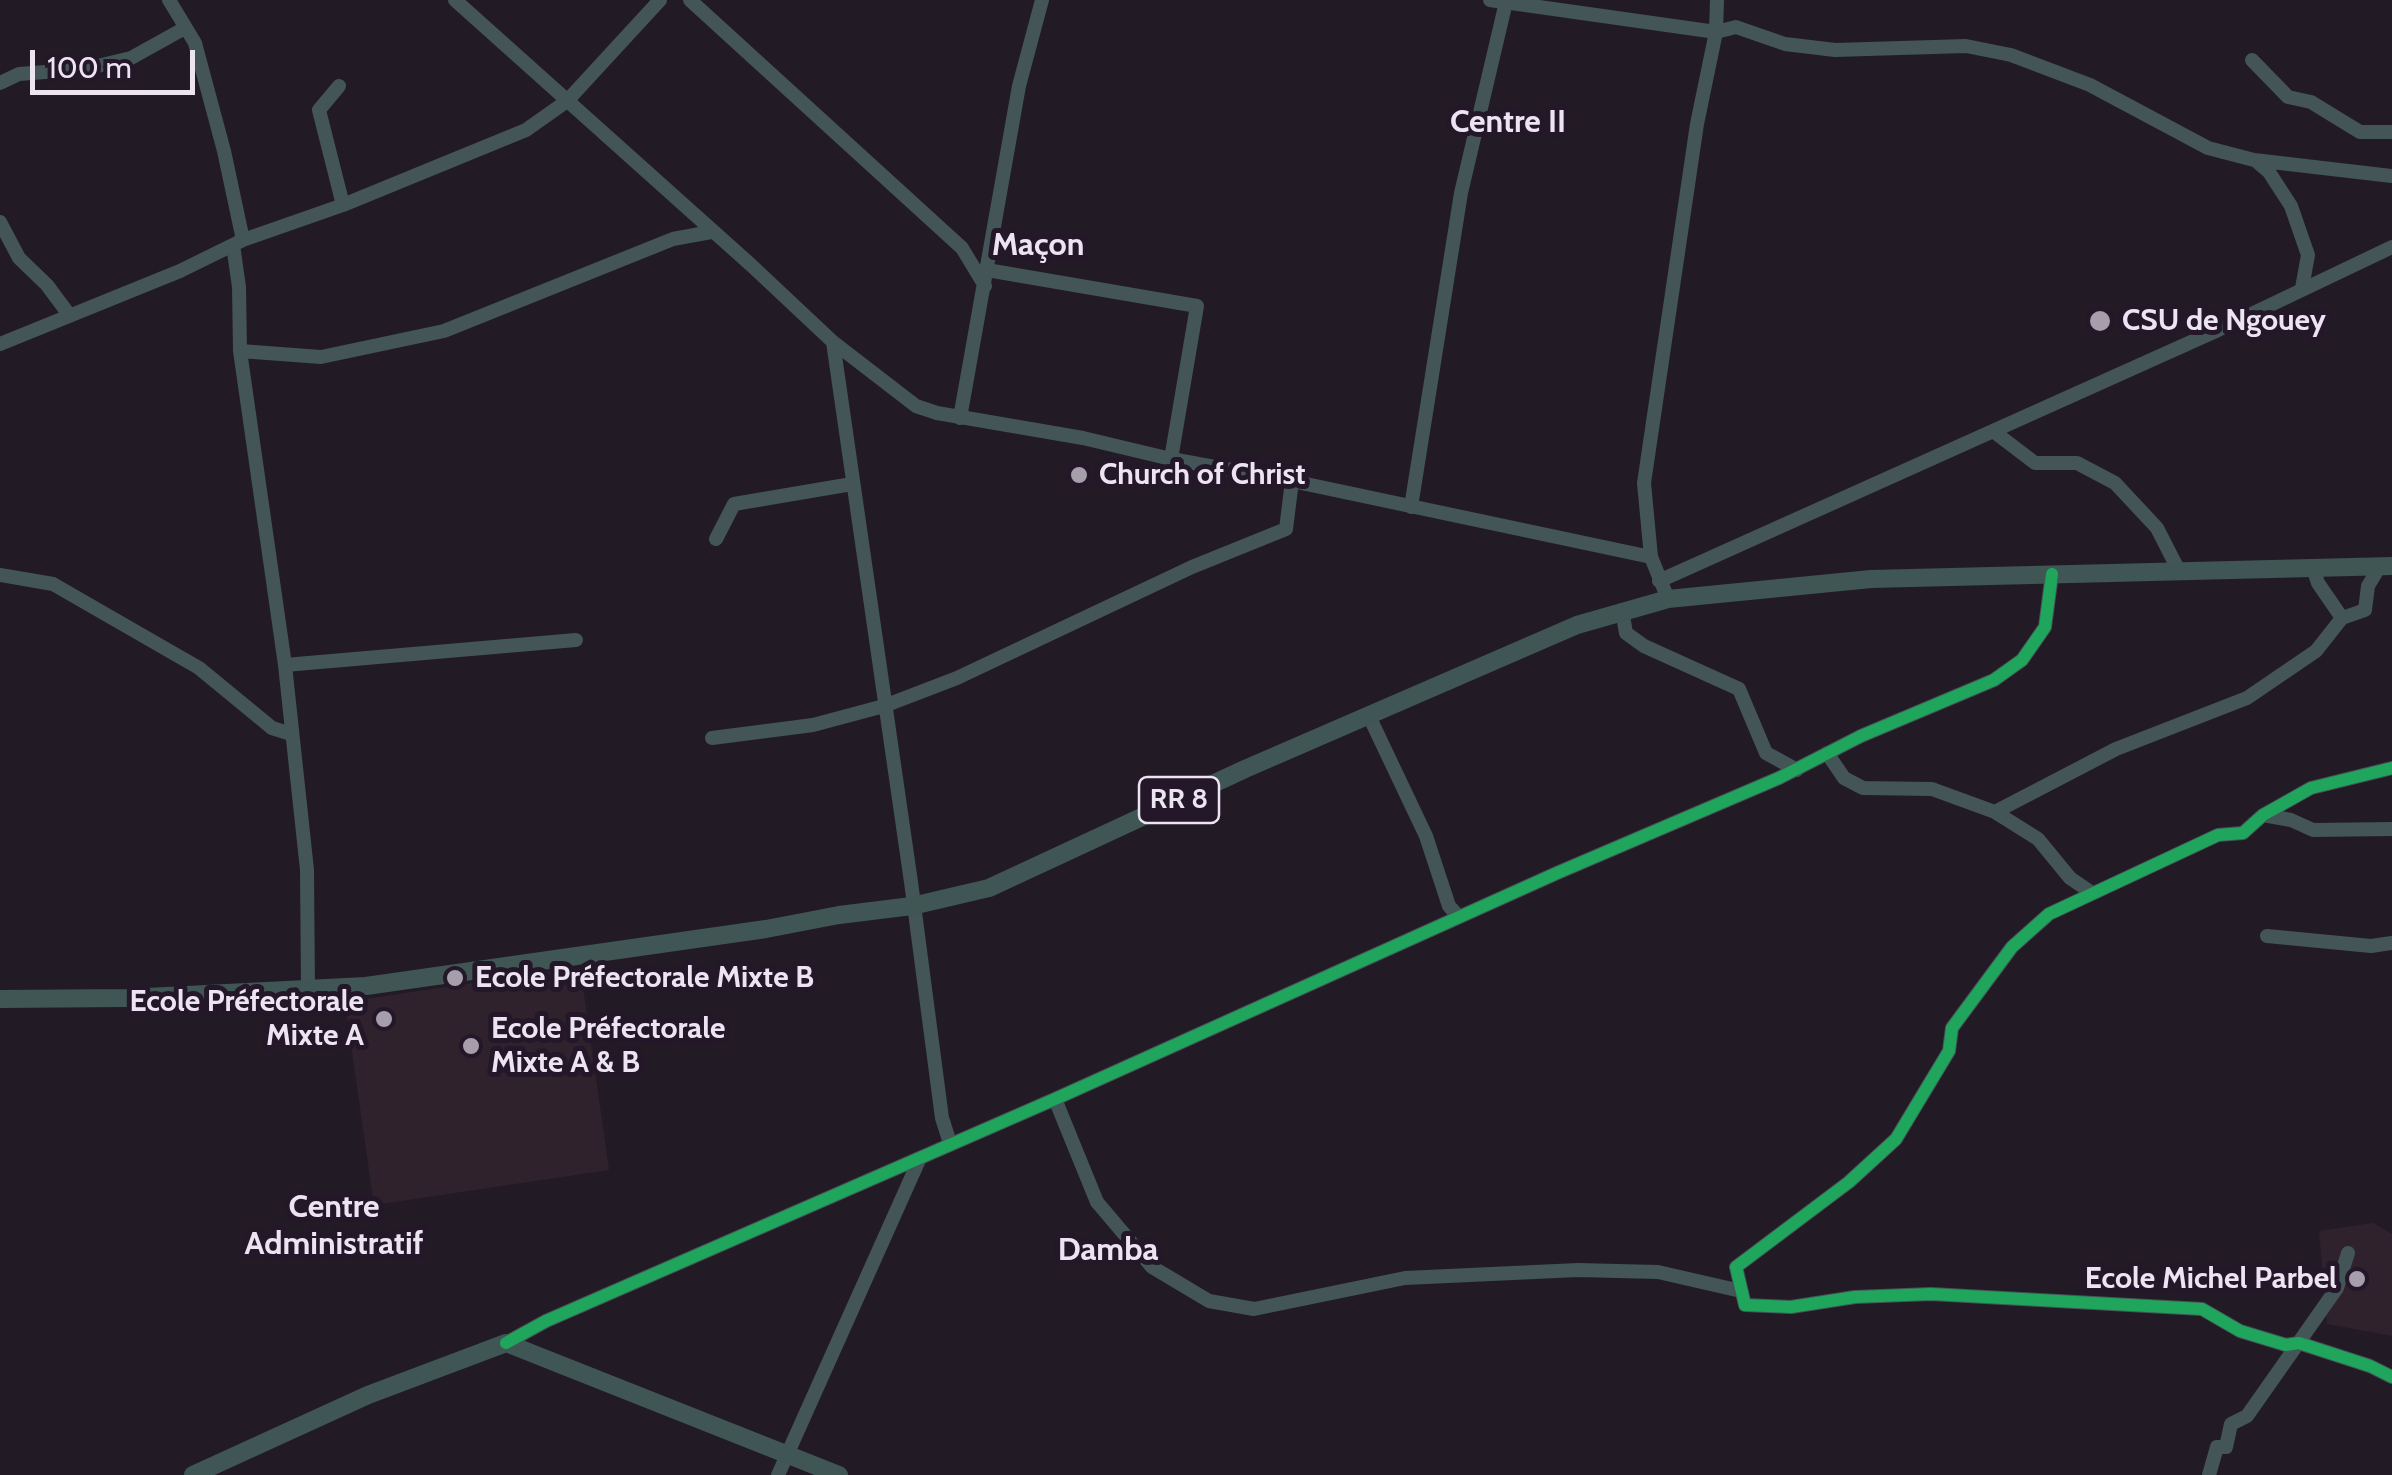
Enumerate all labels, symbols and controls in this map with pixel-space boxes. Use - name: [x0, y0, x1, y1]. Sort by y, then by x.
- scale bar: [35, 30, 200, 92]
- text: 100 m: [47, 49, 132, 86]
- district label: Centre II: [1450, 104, 1566, 142]
- district label: Maçon: [992, 227, 1084, 265]
- place label: CSU de Ngouey: [2122, 303, 2326, 339]
- marker: CSU de Ngouey: [2087, 308, 2113, 334]
- place label: Church of Christ: [1099, 457, 1306, 493]
- marker: Church of Christ: [1068, 464, 1090, 486]
- road number: RR 8: [1139, 777, 1219, 823]
- place label: Ecole Préfectorale Mixte B: [475, 960, 814, 996]
- marker: Ecole Préfectorale Mixte B: [444, 967, 466, 989]
- place label: Ecole Préfectorale Mixte A: [130, 984, 364, 1054]
- marker: Ecole Préfectorale Mixte A: [373, 1008, 395, 1030]
- place label: Ecole Préfectorale Mixte A & B: [491, 1011, 725, 1082]
- marker: Ecole Préfectorale Mixte A & B: [460, 1035, 482, 1057]
- district label: Centre Administratif: [245, 1189, 423, 1264]
- district label: Damba: [1058, 1232, 1158, 1270]
- place label: Ecole Michel Parbel: [2085, 1261, 2337, 1297]
- marker: Ecole Michel Parbel: [2346, 1268, 2368, 1290]

